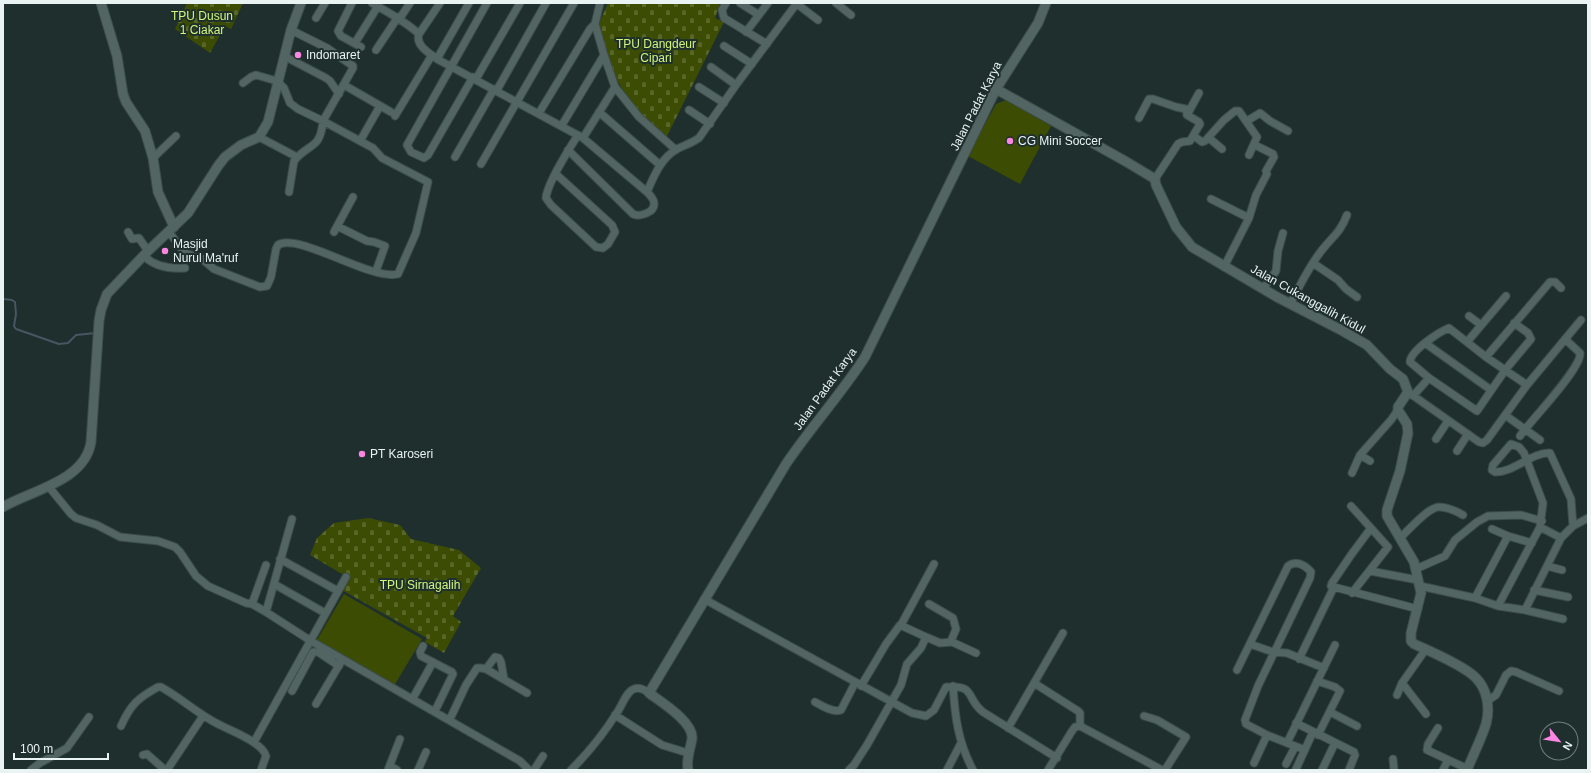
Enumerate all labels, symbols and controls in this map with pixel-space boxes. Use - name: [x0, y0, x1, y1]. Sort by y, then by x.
- park label: TPU Dusun 1 Ciakar: [171, 9, 233, 37]
- park label: TPU Dangdeur Cipari: [616, 37, 696, 65]
- place label: Indomaret: [306, 48, 361, 62]
- marker: Indomaret: [293, 50, 303, 60]
- street label: Jalan Padat Karya: [948, 59, 1005, 153]
- place label: CG Mini Soccer: [1018, 134, 1102, 148]
- marker: CG Mini Soccer: [1005, 136, 1015, 146]
- place label: Masjid Nurul Ma'ruf: [173, 237, 239, 265]
- marker: Masjid Nurul Ma'ruf: [160, 246, 170, 256]
- street label: Jalan Cukanggalih Kidul: [1248, 262, 1368, 336]
- street label: Jalan Padat Karya: [791, 345, 860, 433]
- place label: PT Karoseri: [370, 447, 433, 461]
- marker: PT Karoseri: [357, 449, 367, 459]
- park label: TPU Sirnagalih: [380, 578, 460, 592]
- north arrow: [1539, 721, 1579, 761]
- scale bar: [14, 735, 108, 761]
- text: N: [1560, 740, 1575, 752]
- text: 100 m: [20, 742, 53, 756]

